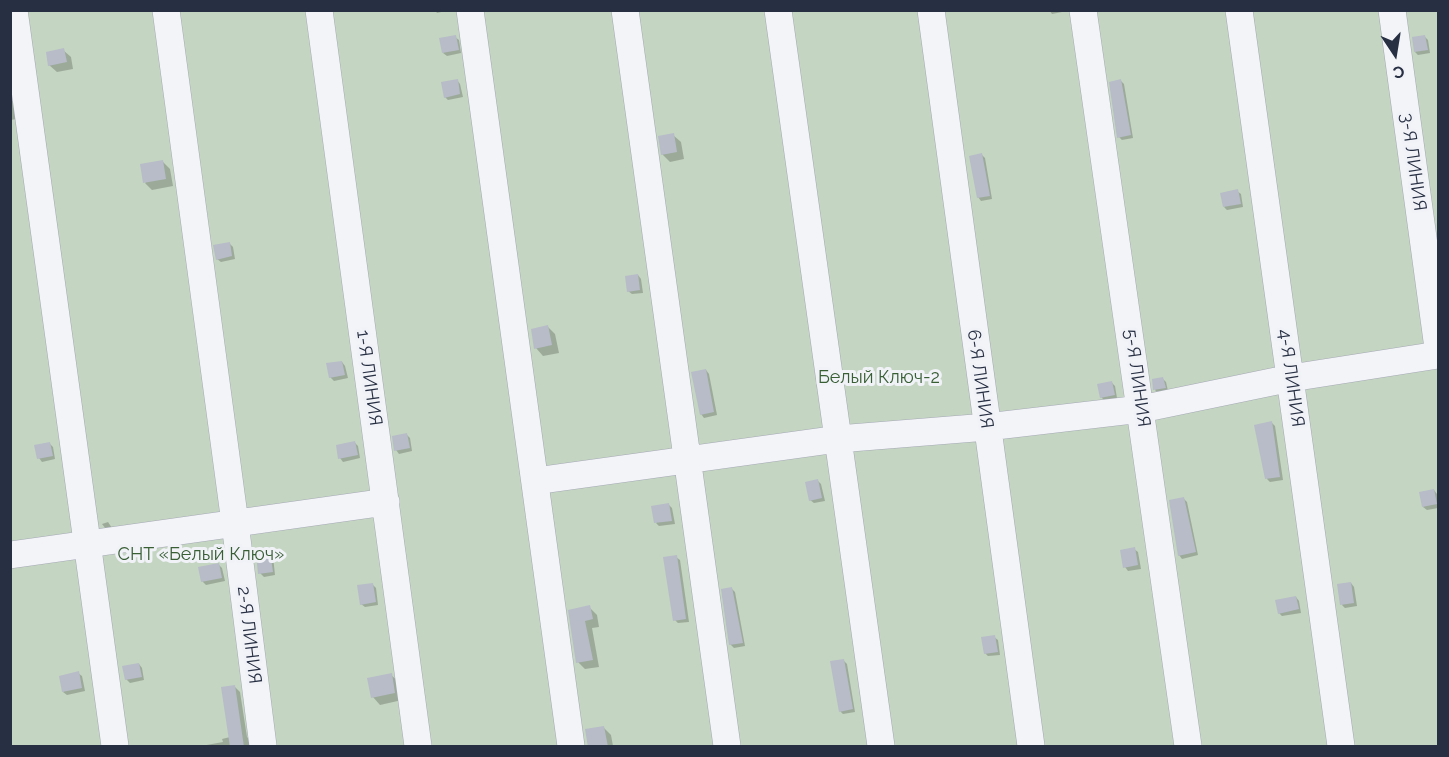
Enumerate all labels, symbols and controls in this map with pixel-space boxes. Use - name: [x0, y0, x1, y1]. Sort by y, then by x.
- north arrow: [1365, 24, 1425, 84]
- text: С: [1392, 62, 1406, 83]
- street label: 3-Я ЛИНИЯ: [1395, 112, 1431, 212]
- street label: 6-Я ЛИНИЯ: [962, 328, 998, 430]
- street label: 5-Я ЛИНИЯ: [1119, 328, 1155, 428]
- street label: 4-Я ЛИНИЯ: [1273, 328, 1309, 428]
- street label: 1-Я ЛИНИЯ: [352, 329, 386, 427]
- park label: Белый Ключ-2: [818, 367, 940, 389]
- park label: СНТ «Белый Ключ»: [118, 544, 284, 566]
- street label: 2-Я ЛИНИЯ: [232, 585, 266, 685]

